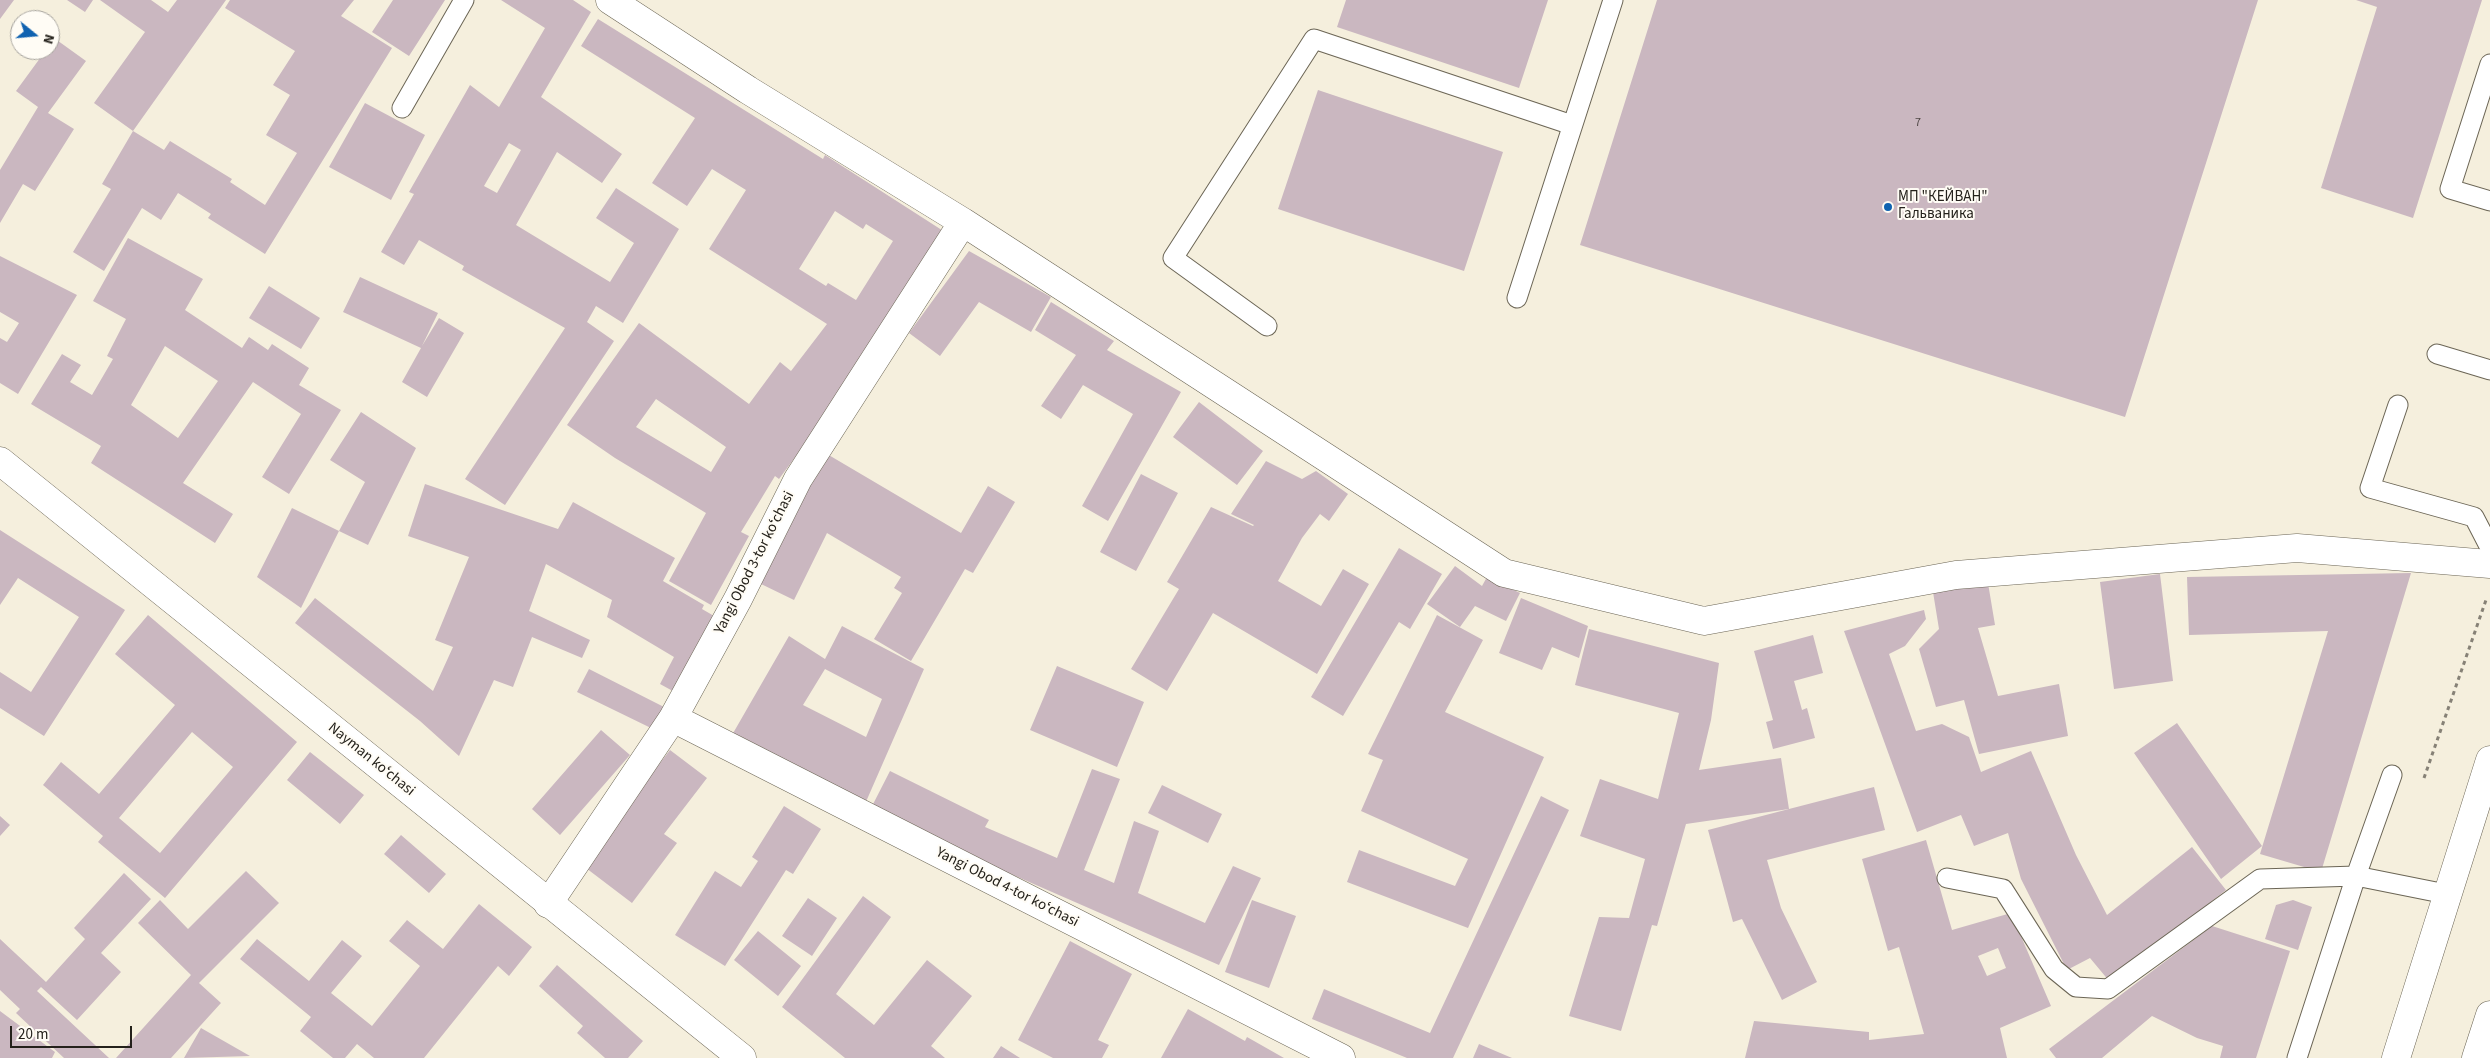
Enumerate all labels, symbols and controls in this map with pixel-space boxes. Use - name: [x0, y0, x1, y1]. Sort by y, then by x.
- north arrow: [10, 10, 60, 60]
- text: N: [37, 32, 59, 46]
- house number: 7: [1915, 116, 1921, 130]
- place label: МП "КЕЙВАН" Гальваника: [1898, 189, 1988, 224]
- marker: МП "КЕЙВАН" Гальваника: [1882, 201, 1894, 213]
- street label: Yangi Obod 3-tor koʻchasi: [711, 489, 799, 637]
- street label: Nayman koʻchasi: [324, 720, 418, 800]
- street label: Yangi Obod 4-tor koʻchasi: [933, 844, 1081, 932]
- scale bar: [12, 1016, 135, 1048]
- text: 20 m: [18, 1024, 48, 1045]

